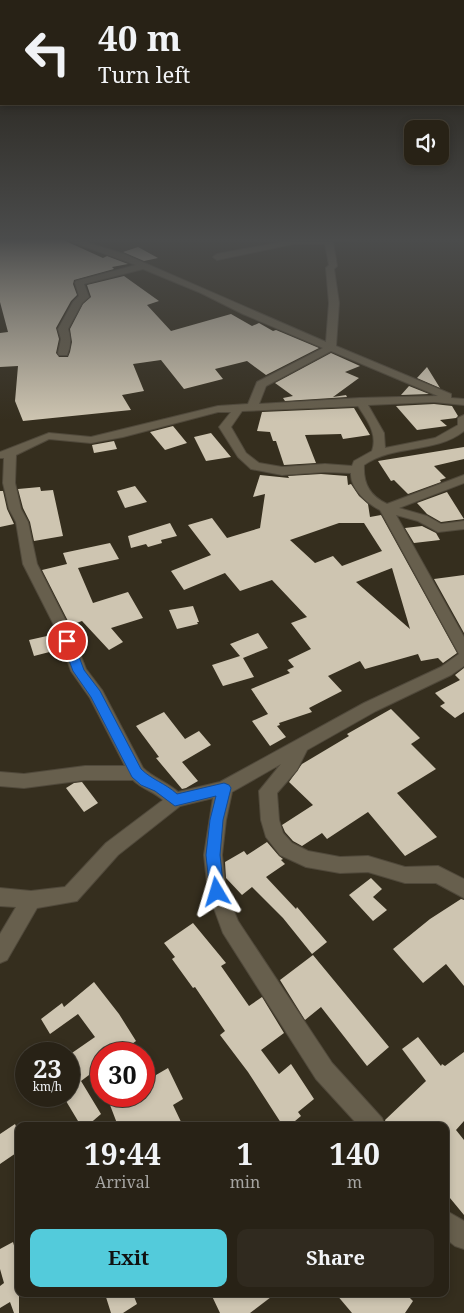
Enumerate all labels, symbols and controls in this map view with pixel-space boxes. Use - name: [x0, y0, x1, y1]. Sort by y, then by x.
- text: 40 m: [98, 14, 181, 61]
- icon: left: [15, 20, 80, 85]
- text: Turn left: [98, 59, 190, 89]
- map controls: [404, 120, 449, 165]
- button: sound: [404, 120, 449, 165]
- pin: [46, 620, 88, 662]
- icon: arrive: [53, 627, 81, 655]
- position arrow: [190, 865, 242, 917]
- speed limit sign: 30: [90, 1042, 155, 1107]
- text: 23: [33, 1051, 62, 1085]
- text: km/h: [33, 1078, 62, 1095]
- text: 19:44: [84, 1133, 161, 1174]
- text: 1: [237, 1133, 253, 1174]
- text: 140: [329, 1133, 380, 1174]
- text: Arrival: [95, 1171, 150, 1193]
- text: min: [230, 1171, 260, 1193]
- text: m: [347, 1171, 362, 1193]
- button: Exit: [30, 1229, 227, 1287]
- button: Share: [237, 1229, 434, 1287]

